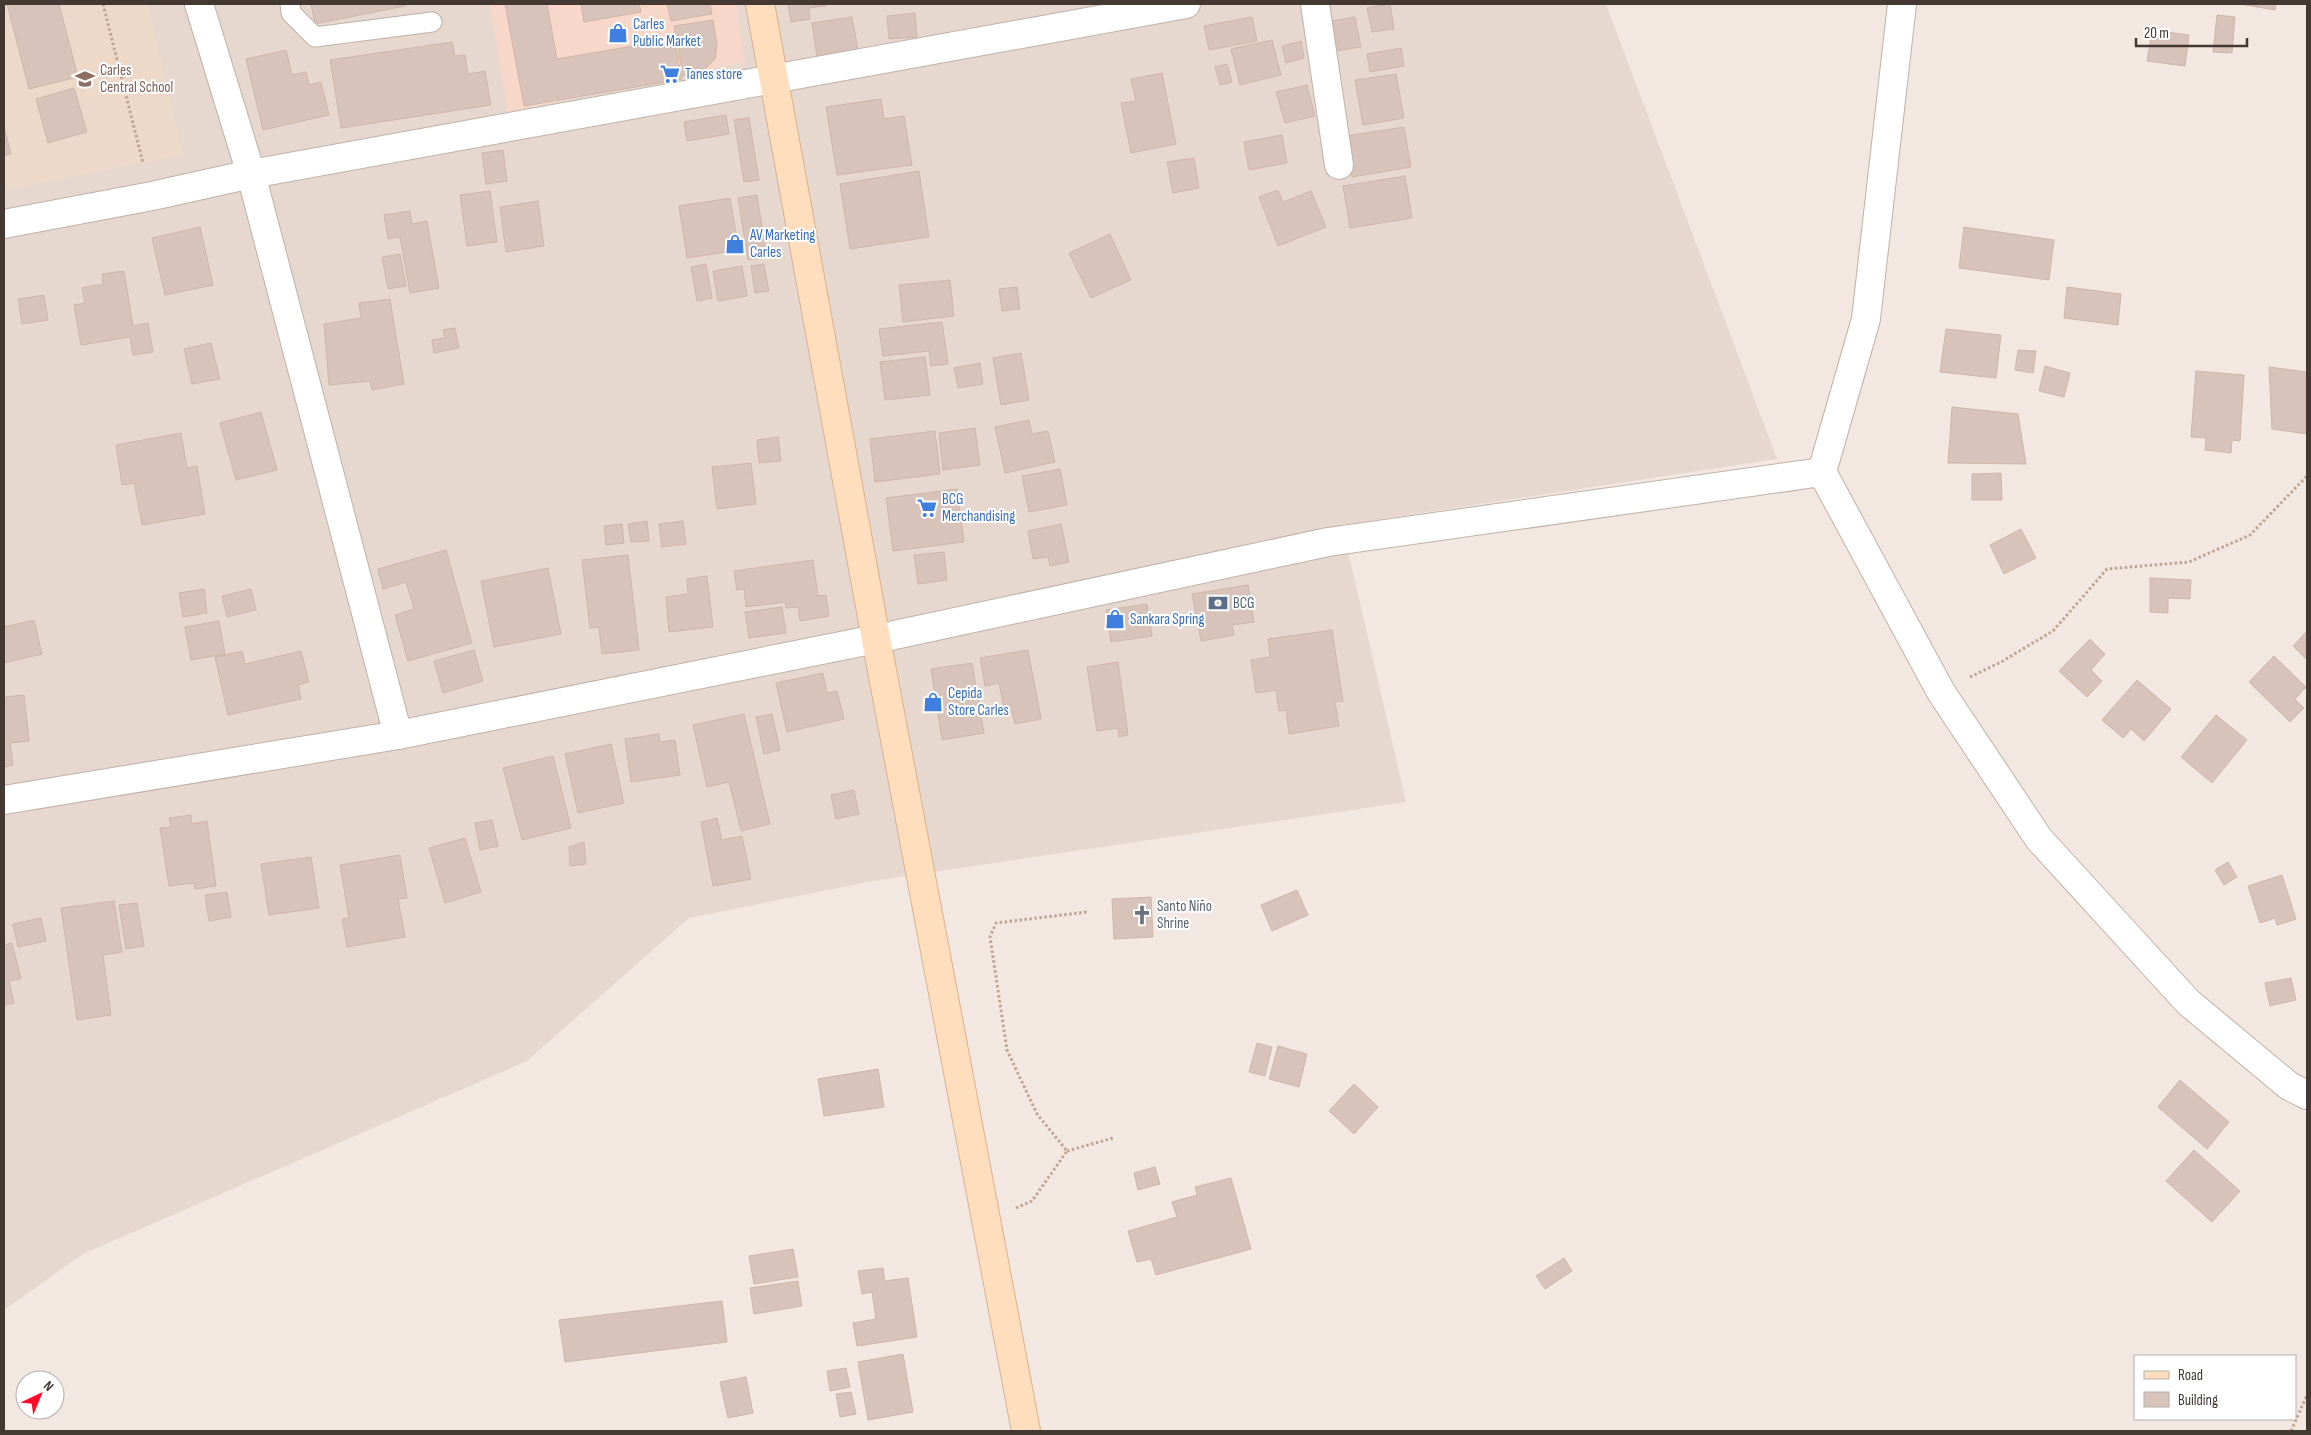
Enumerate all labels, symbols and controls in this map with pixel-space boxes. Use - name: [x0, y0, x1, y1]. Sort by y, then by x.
- place label: Carles Public Market: [633, 15, 702, 51]
- scale bar: [2136, 15, 2247, 47]
- shop icon: Carles Public Market: [607, 22, 629, 44]
- text: 20 m: [2144, 24, 2169, 43]
- place label: Carles Central School: [100, 61, 173, 97]
- supermarket icon: Tanes store: [659, 63, 681, 85]
- place label: Tanes store: [685, 65, 742, 84]
- school or university icon: Carles Central School: [74, 68, 96, 90]
- place label: AV Marketing Carles: [749, 226, 815, 262]
- shop icon: AV Marketing Carles: [724, 233, 746, 255]
- place label: BCG Merchandising: [942, 490, 1015, 526]
- supermarket icon: BCG Merchandising: [916, 497, 938, 519]
- bank icon: BCG: [1207, 592, 1229, 614]
- place label: BCG: [1233, 594, 1254, 613]
- shop icon: Sankara Spring: [1104, 608, 1126, 630]
- place label: Sankara Spring: [1130, 610, 1204, 629]
- place label: Cepida Store Carles: [948, 684, 1009, 720]
- shop icon: Cepida Store Carles: [922, 691, 944, 713]
- place label: Santo Niño Shrine: [1157, 897, 1212, 933]
- church icon: Santo Niño Shrine: [1131, 904, 1153, 926]
- legend: [2134, 1355, 2296, 1420]
- text: Road: [2178, 1366, 2203, 1385]
- north arrow: [15, 1370, 65, 1420]
- text: N: [40, 1377, 57, 1395]
- text: Building: [2178, 1391, 2218, 1410]

